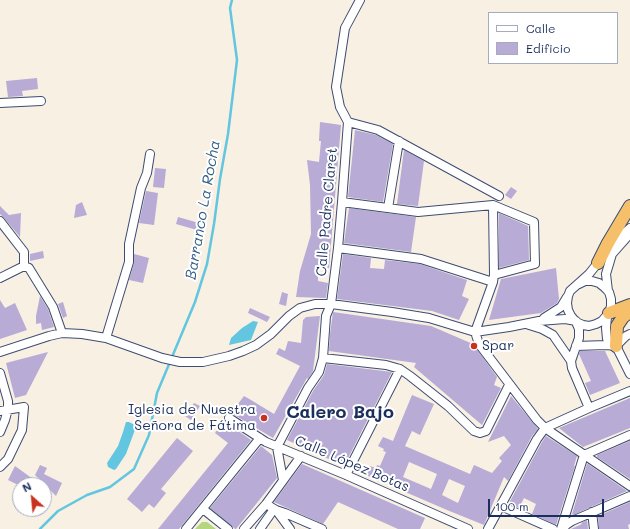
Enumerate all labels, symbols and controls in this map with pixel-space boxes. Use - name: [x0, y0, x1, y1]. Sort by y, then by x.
- legend: [488, 12, 618, 64]
- text: Calle: [526, 20, 556, 36]
- text: Edificio: [526, 40, 570, 56]
- water label: Barranco La Rocha: [182, 139, 224, 281]
- street label: Calle Padre Claret: [313, 147, 341, 277]
- place label: Spar: [482, 338, 514, 354]
- marker: Spar: [469, 341, 479, 351]
- district label: Calero Bajo: [286, 401, 394, 423]
- place label: Iglesia de Nuestra Señora de Fátima: [128, 402, 256, 434]
- marker: Iglesia de Nuestra Señora de Fátima: [259, 413, 269, 423]
- street label: Calle López Botas: [292, 432, 412, 496]
- north arrow: [12, 477, 52, 517]
- text: N: [20, 478, 34, 495]
- scale bar: [490, 491, 606, 517]
- text: 100 m: [495, 498, 529, 514]

